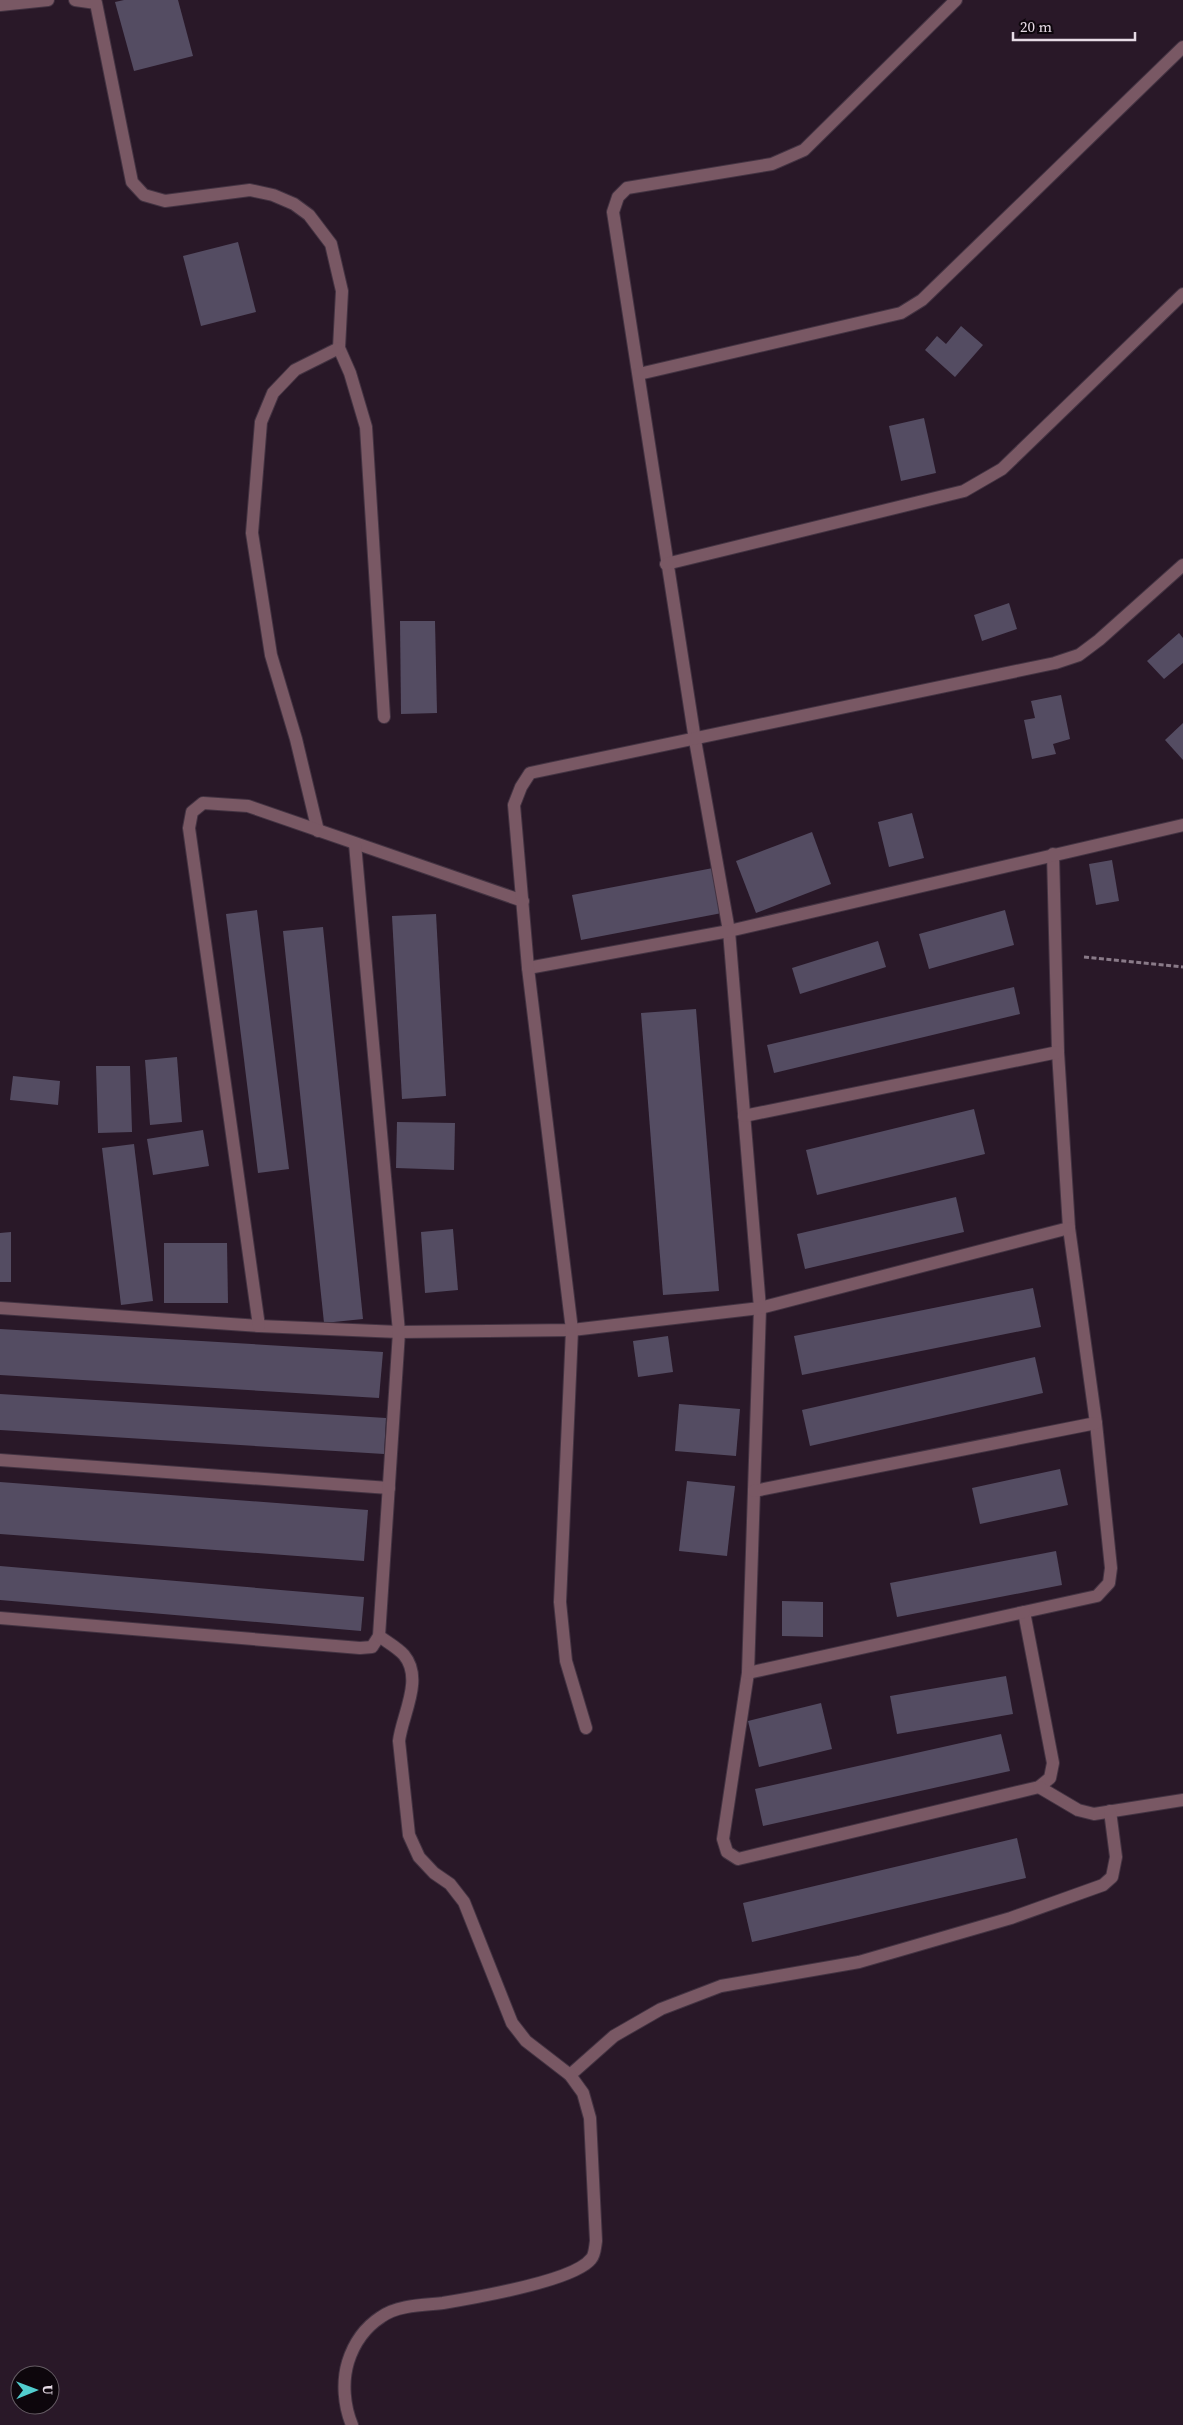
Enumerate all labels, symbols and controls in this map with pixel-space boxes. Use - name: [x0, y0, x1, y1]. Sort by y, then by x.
- scale bar: [1013, 10, 1136, 42]
- text: 20 m: [1020, 16, 1052, 37]
- north arrow: [10, 2365, 60, 2415]
- text: U: [38, 2384, 58, 2395]

